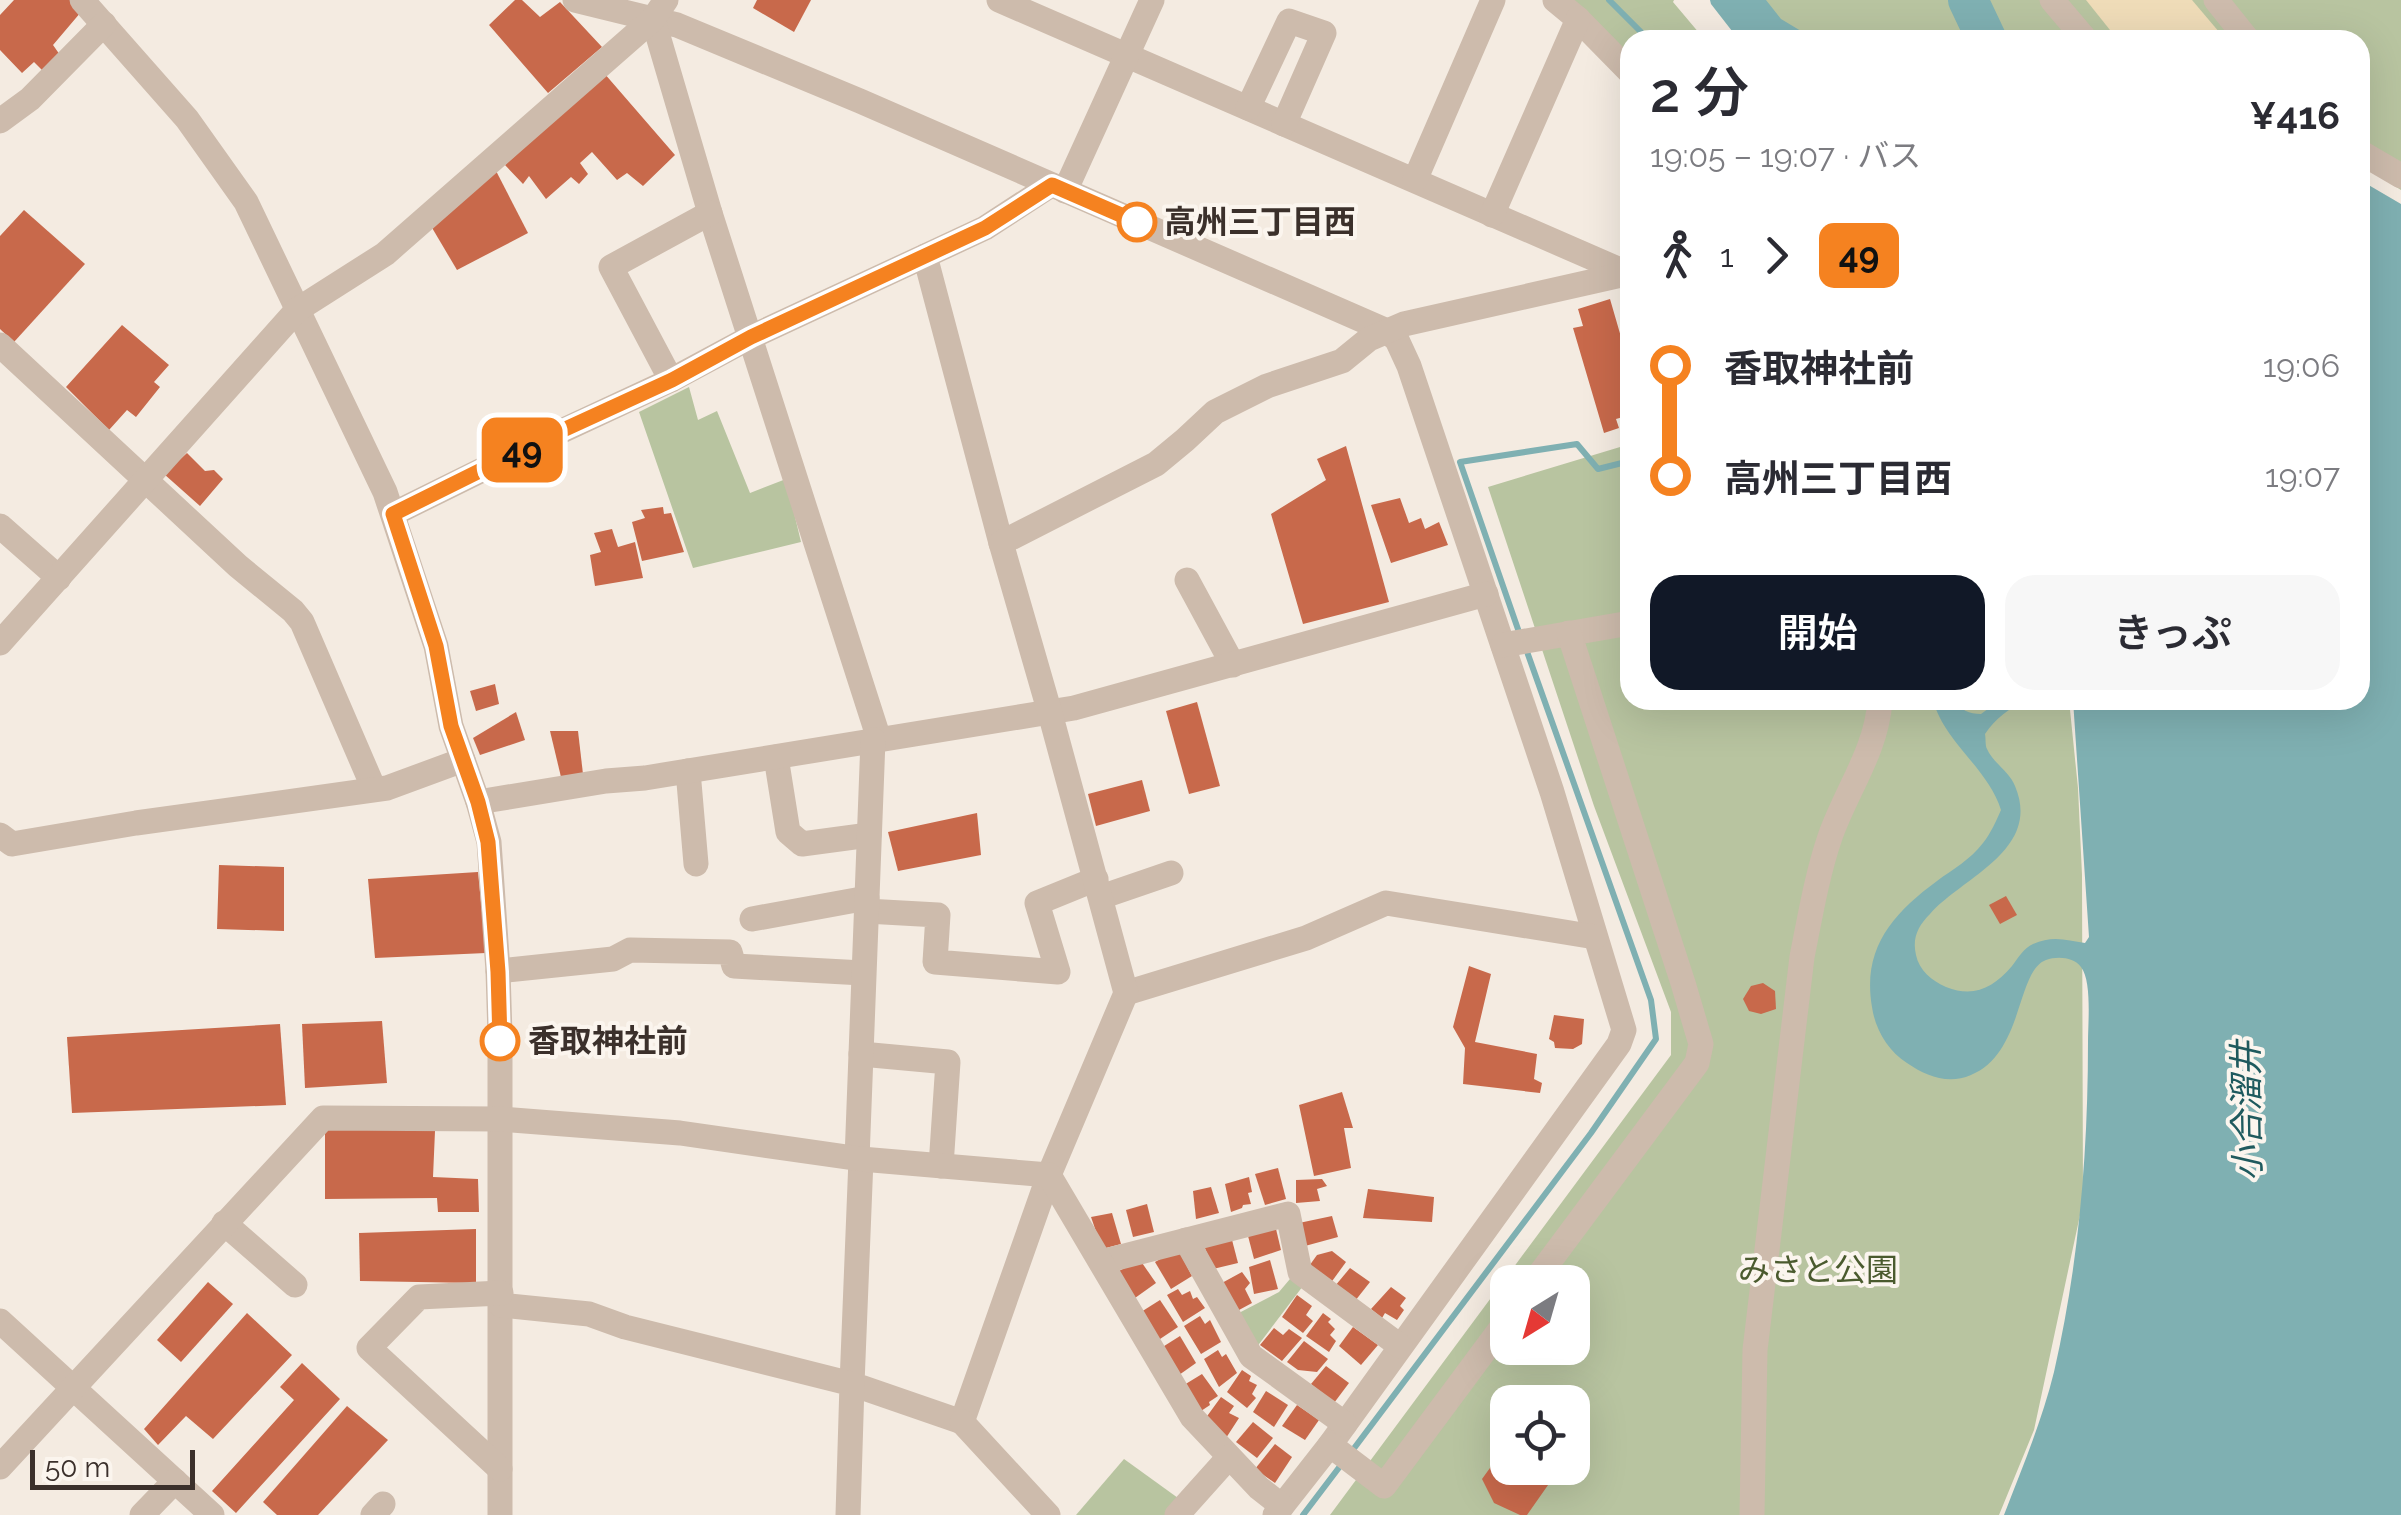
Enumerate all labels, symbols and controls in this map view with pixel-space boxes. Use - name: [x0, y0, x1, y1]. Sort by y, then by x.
- text: 2 分: [1650, 60, 1749, 125]
- text: ¥416: [2249, 93, 2340, 138]
- text: 19:05 – 19:07 · バス: [1650, 137, 1921, 174]
- marker: 高州三丁目西: [1118, 203, 1156, 241]
- place label: 高州三丁目西: [1164, 203, 1356, 240]
- icon: walk: [1650, 228, 1705, 283]
- icon: forward: [1749, 228, 1804, 283]
- text: 49: [1839, 235, 1879, 276]
- text: 1: [1720, 237, 1734, 274]
- text: 香取神社前: [1724, 346, 1914, 391]
- text: 19:06: [2263, 347, 2340, 384]
- line badge: 49: [477, 418, 567, 482]
- text: 49: [502, 430, 542, 471]
- text: 高州三丁目西: [1724, 456, 1952, 501]
- text: 19:07: [2265, 457, 2340, 494]
- button: 開始: [1650, 575, 1985, 690]
- button: きっぷ: [2005, 575, 2340, 690]
- marker: 香取神社前: [481, 1022, 519, 1060]
- place label: 香取神社前: [528, 1022, 688, 1059]
- water label: 小合溜井: [2225, 1038, 2268, 1181]
- park label: みさと公園: [1738, 1251, 1898, 1288]
- north arrow: [1490, 1265, 1590, 1365]
- map controls: [1490, 1265, 1590, 1485]
- button: locate: [1490, 1385, 1590, 1485]
- scale bar: [30, 1445, 195, 1490]
- text: 50 m: [45, 1451, 110, 1484]

